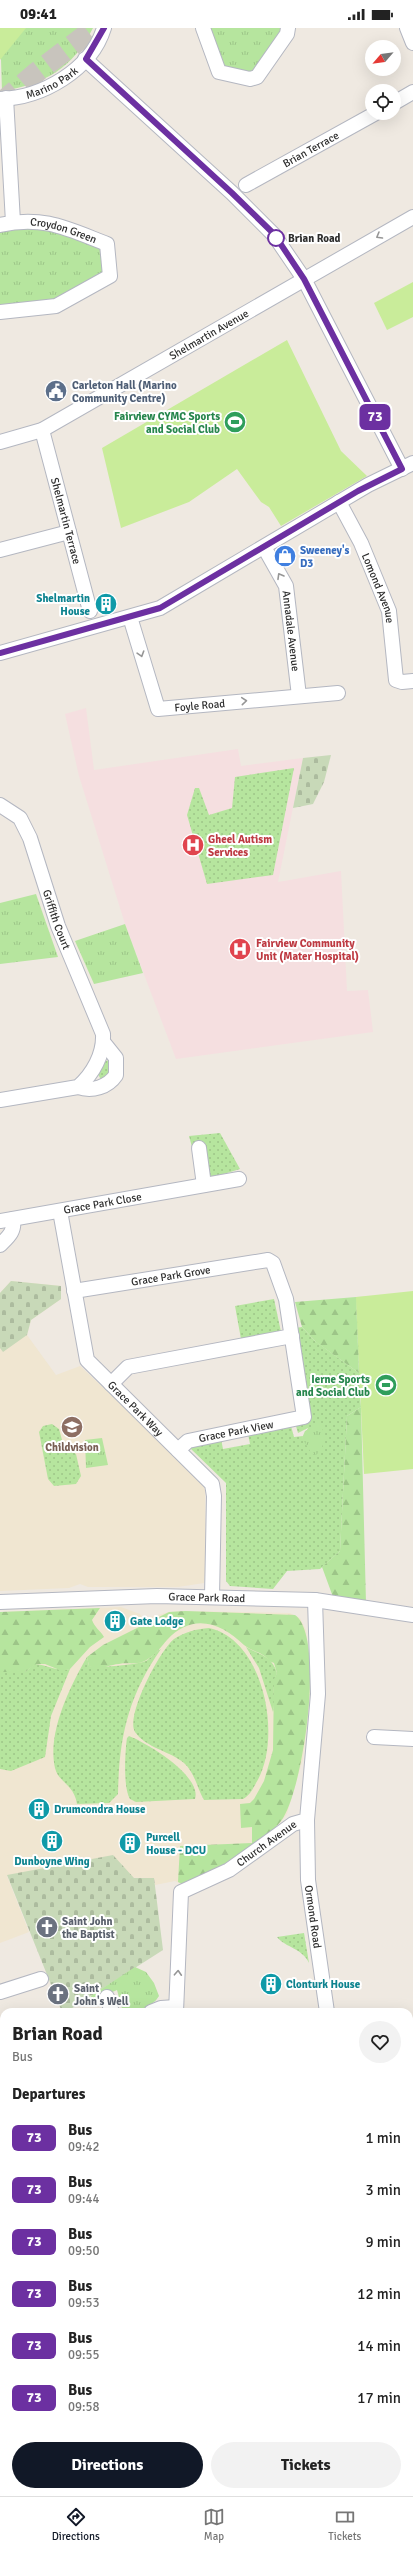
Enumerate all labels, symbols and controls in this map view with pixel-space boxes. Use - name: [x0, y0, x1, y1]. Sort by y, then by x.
- text: 09:41: [20, 5, 57, 23]
- north arrow: [365, 40, 401, 76]
- map controls: [365, 40, 401, 120]
- street label: Marino Park: [24, 64, 81, 102]
- button: locate: [365, 84, 401, 120]
- street label: Brian Terrace: [281, 129, 341, 170]
- street label: Croydon Green: [30, 216, 99, 246]
- marker: Brian Road: [267, 229, 285, 247]
- one-way arrow: [376, 231, 383, 238]
- place label: Brian Road: [288, 232, 341, 245]
- street label: Shelmartin Avenue: [167, 307, 251, 363]
- public building icon: Carleton Hall (Marino Community Centre): [43, 378, 69, 404]
- place label: Carleton Hall (Marino Community Centre): [72, 379, 177, 405]
- line badge: 73: [357, 404, 393, 430]
- text: 73: [367, 408, 383, 425]
- sports icon: Fairview CYMC Sports and Social Club: [222, 409, 248, 435]
- place label: Fairview CYMC Sports and Social Club: [114, 410, 220, 436]
- street label: Shelmartin Terrace: [48, 476, 83, 566]
- shop icon: Sweeney's D3: [272, 543, 298, 569]
- place label: Sweeney's D3: [300, 544, 350, 570]
- street label: Lomond Avenue: [359, 551, 396, 624]
- one-way arrow: [278, 572, 285, 580]
- street label: Annadale Avenue: [280, 590, 302, 672]
- building icon: Shelmartin House: [93, 591, 119, 617]
- place label: Shelmartin House: [36, 592, 91, 618]
- one-way arrow: [136, 650, 145, 657]
- street label: Foyle Road: [174, 697, 226, 715]
- one-way arrow: [241, 697, 247, 706]
- hospital icon: Gheel Autism Services: [180, 832, 206, 858]
- place label: Gheel Autism Services: [208, 833, 272, 859]
- street label: Griffith Court: [40, 888, 73, 952]
- hospital icon: Fairview Community Unit (Mater Hospital): [227, 936, 253, 962]
- place label: Fairview Community Unit (Mater Hospital): [256, 937, 359, 963]
- street label: Grace Park Close: [62, 1190, 143, 1217]
- street label: Grace Park Grove: [130, 1263, 211, 1289]
- sports icon: Ierne Sports and Social Club: [373, 1372, 399, 1398]
- place label: Ierne Sports and Social Club: [296, 1373, 370, 1399]
- street label: Grace Park Way: [105, 1378, 166, 1439]
- school or university icon: Childvision: [59, 1414, 85, 1440]
- street label: Grace Park View: [198, 1418, 275, 1445]
- place label: Childvision: [45, 1441, 99, 1454]
- street label: Grace Park Road: [168, 1590, 246, 1605]
- building icon: Gate Lodge: [102, 1608, 128, 1634]
- place label: Gate Lodge: [130, 1615, 184, 1628]
- building icon: Drumcondra House: [26, 1796, 52, 1822]
- place label: Drumcondra House: [54, 1803, 146, 1816]
- street label: Church Avenue: [234, 1818, 299, 1869]
- building icon: Dunboyne Wing: [39, 1828, 65, 1854]
- building icon: Purcell House - DCU: [117, 1830, 143, 1856]
- place label: Purcell House - DCU: [146, 1831, 206, 1857]
- place label: Dunboyne Wing: [14, 1855, 90, 1868]
- street label: Ormond Road: [302, 1884, 324, 1949]
- church icon: Saint John the Baptist: [34, 1914, 60, 1940]
- place label: Saint John the Baptist: [61, 1915, 115, 1941]
- one-way arrow: [173, 1970, 182, 1976]
- building icon: Clonturk House: [258, 1971, 284, 1997]
- place label: Clonturk House: [286, 1978, 361, 1991]
- church icon: Saint John's Well: [45, 1981, 71, 2007]
- place label: Saint John's Well: [74, 1982, 129, 2008]
- button: heart: [359, 2021, 401, 2063]
- text: Brian Road: [12, 2022, 103, 2046]
- text: Bus: [12, 2049, 33, 2065]
- text: Departures: [12, 2085, 85, 2103]
- text: Bus: [68, 2121, 92, 2139]
- text: 73: [26, 2129, 42, 2146]
- text: 1 min: [365, 2129, 401, 2147]
- text: 09:42: [68, 2139, 100, 2155]
- text: Bus: [68, 2173, 92, 2191]
- text: 73: [26, 2181, 42, 2198]
- text: 3 min: [365, 2181, 401, 2199]
- text: 09:44: [68, 2191, 100, 2207]
- text: Bus: [68, 2225, 92, 2243]
- text: 73: [26, 2233, 42, 2250]
- text: 9 min: [365, 2233, 401, 2251]
- text: 09:50: [68, 2243, 100, 2259]
- text: Bus: [68, 2277, 92, 2295]
- text: 73: [26, 2285, 42, 2302]
- text: 12 min: [357, 2285, 401, 2303]
- text: 09:53: [68, 2295, 100, 2311]
- text: Bus: [68, 2329, 92, 2347]
- text: 73: [26, 2337, 42, 2354]
- text: 14 min: [357, 2337, 401, 2355]
- text: 09:55: [68, 2347, 100, 2363]
- text: Bus: [68, 2381, 92, 2399]
- text: 73: [26, 2389, 42, 2406]
- text: 17 min: [357, 2389, 401, 2407]
- text: 09:58: [68, 2399, 100, 2415]
- button: Directions: [12, 2442, 203, 2488]
- button: Tickets: [211, 2442, 401, 2488]
- tab: Directions: [52, 2506, 100, 2543]
- tab: Map: [203, 2506, 225, 2543]
- tab: Tickets: [328, 2506, 361, 2543]

